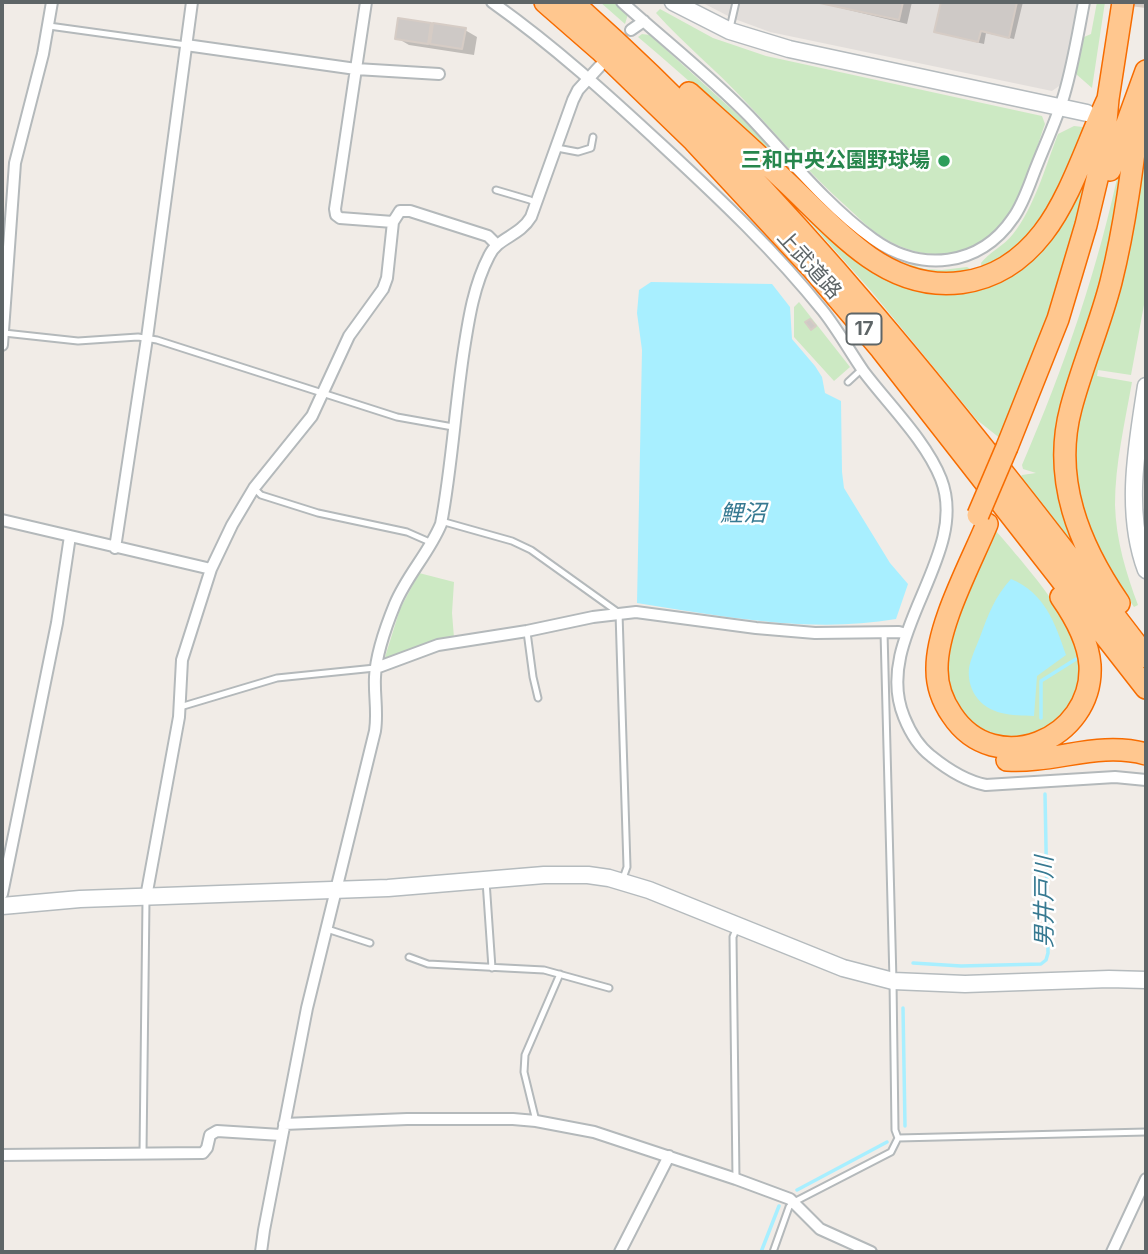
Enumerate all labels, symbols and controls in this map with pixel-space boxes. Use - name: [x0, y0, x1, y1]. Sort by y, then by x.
- place label: 三和中央公園野球場: [741, 148, 930, 174]
- marker: 三和中央公園野球場: [936, 153, 952, 169]
- street label: 上武道路: [772, 225, 846, 305]
- road number: 17: [846, 314, 882, 344]
- water label: 鯉沼: [720, 500, 766, 528]
- water label: 男井戸川: [1031, 856, 1059, 948]

